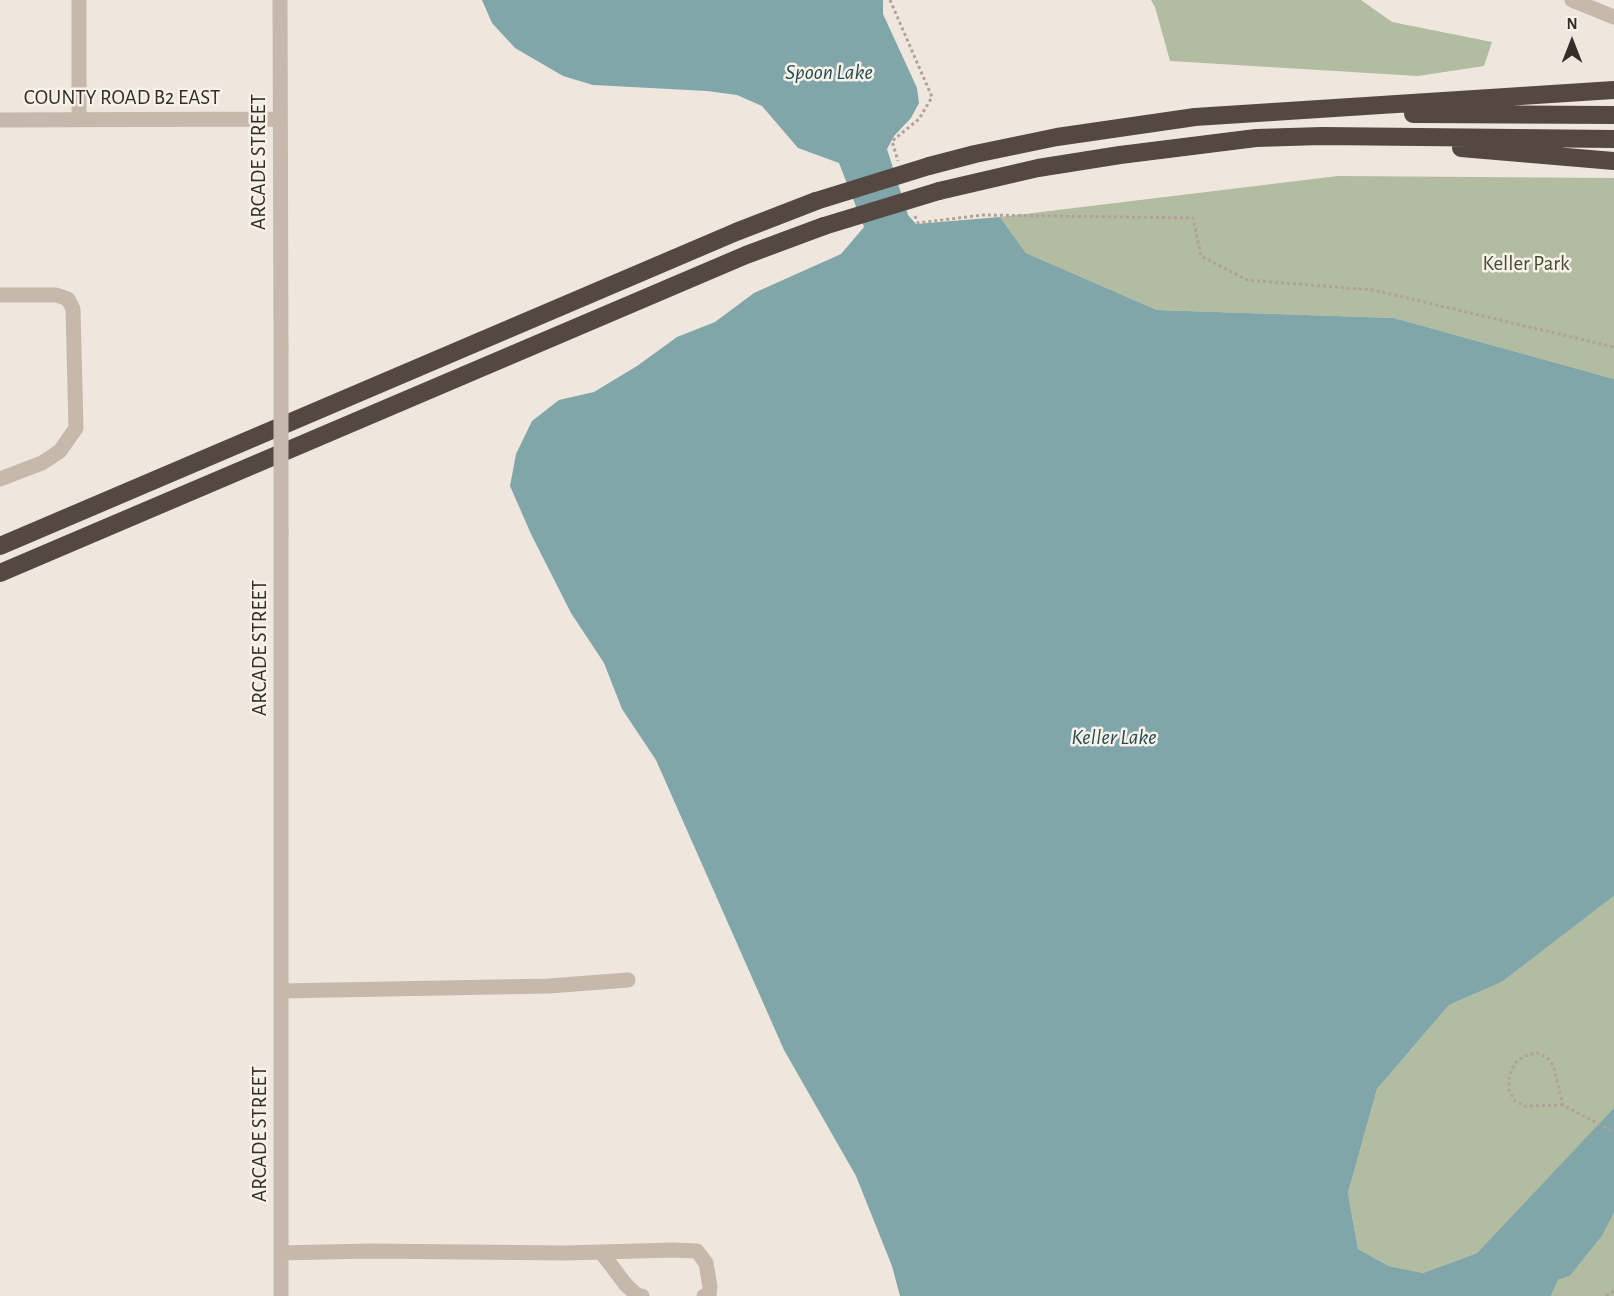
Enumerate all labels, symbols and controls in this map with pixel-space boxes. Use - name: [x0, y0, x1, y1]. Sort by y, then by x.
- north arrow: [1542, 12, 1602, 72]
- text: N: [1566, 16, 1578, 32]
- water label: Spoon Lake: [785, 59, 873, 85]
- street label: COUNTY ROAD B2 EAST: [24, 85, 220, 111]
- street label: ARCADE STREET: [246, 94, 272, 230]
- park label: Keller Park: [1482, 251, 1570, 277]
- street label: ARCADE STREET: [247, 580, 273, 716]
- water label: Keller Lake: [1071, 724, 1157, 750]
- street label: ARCADE STREET: [247, 1066, 273, 1202]

